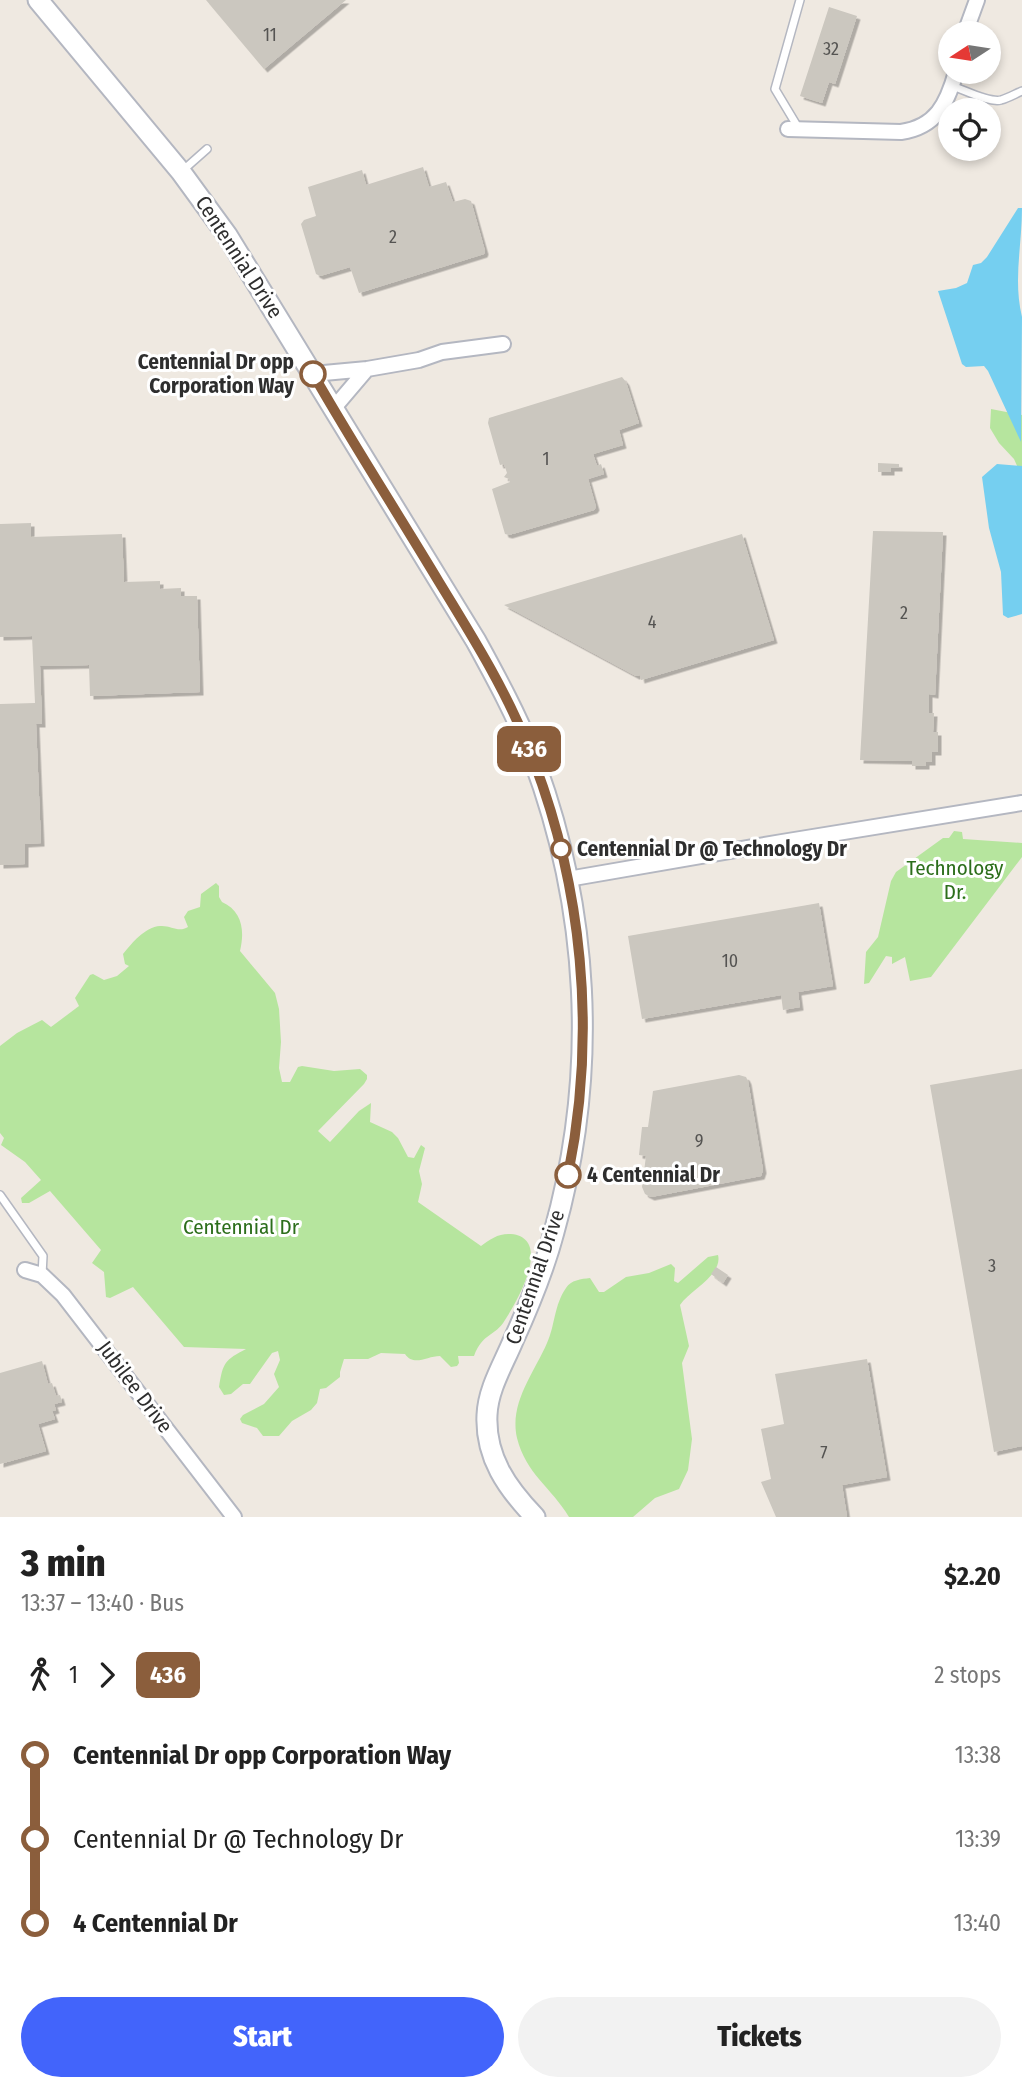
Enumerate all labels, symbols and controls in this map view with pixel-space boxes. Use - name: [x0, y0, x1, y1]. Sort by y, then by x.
- north arrow: [938, 21, 1001, 84]
- map controls: [938, 21, 1001, 161]
- house number: 11: [263, 24, 277, 46]
- house number: 32: [823, 38, 839, 60]
- button: locate: [938, 98, 1001, 161]
- street label: Centennial Drive: [190, 191, 288, 323]
- house number: 2: [389, 226, 397, 248]
- place label: Centennial Dr opp Corporation Way: [138, 349, 295, 399]
- marker: Centennial Dr opp Corporation Way: [300, 361, 326, 387]
- house number: 1: [542, 448, 550, 470]
- house number: 2: [900, 602, 908, 624]
- house number: 4: [648, 611, 657, 633]
- line badge: 436: [489, 726, 569, 772]
- text: 436: [511, 735, 547, 763]
- place label: Centennial Dr @ Technology Dr: [577, 836, 847, 862]
- marker: Centennial Dr @ Technology Dr: [551, 839, 571, 859]
- park label: Technology Dr.: [907, 855, 1004, 905]
- house number: 10: [722, 950, 738, 972]
- house number: 9: [695, 1130, 703, 1152]
- marker: 4 Centennial Dr: [555, 1162, 581, 1188]
- place label: 4 Centennial Dr: [587, 1162, 720, 1188]
- street label: Centennial Drive: [500, 1206, 570, 1348]
- park label: Centennial Dr: [183, 1214, 300, 1240]
- house number: 3: [988, 1255, 996, 1277]
- street label: Jubilee Drive: [92, 1336, 178, 1438]
- house number: 7: [820, 1442, 828, 1464]
- text: 3 min: [21, 1540, 105, 1586]
- text: $2.20: [944, 1561, 1001, 1592]
- text: 13:37 – 13:40 · Bus: [21, 1589, 184, 1617]
- icon: walk: [21, 1656, 59, 1694]
- icon: forward: [88, 1656, 126, 1694]
- text: 1: [69, 1661, 78, 1689]
- text: 436: [150, 1661, 186, 1689]
- text: 2 stops: [934, 1661, 1001, 1689]
- text: Centennial Dr opp Corporation Way: [73, 1740, 451, 1771]
- text: 13:38: [955, 1741, 1001, 1769]
- text: Centennial Dr @ Technology Dr: [73, 1824, 403, 1855]
- text: 13:39: [955, 1825, 1001, 1853]
- text: 4 Centennial Dr: [73, 1908, 238, 1939]
- text: 13:40: [954, 1909, 1001, 1937]
- button: Start: [21, 1997, 504, 2077]
- button: Tickets: [518, 1997, 1001, 2077]

